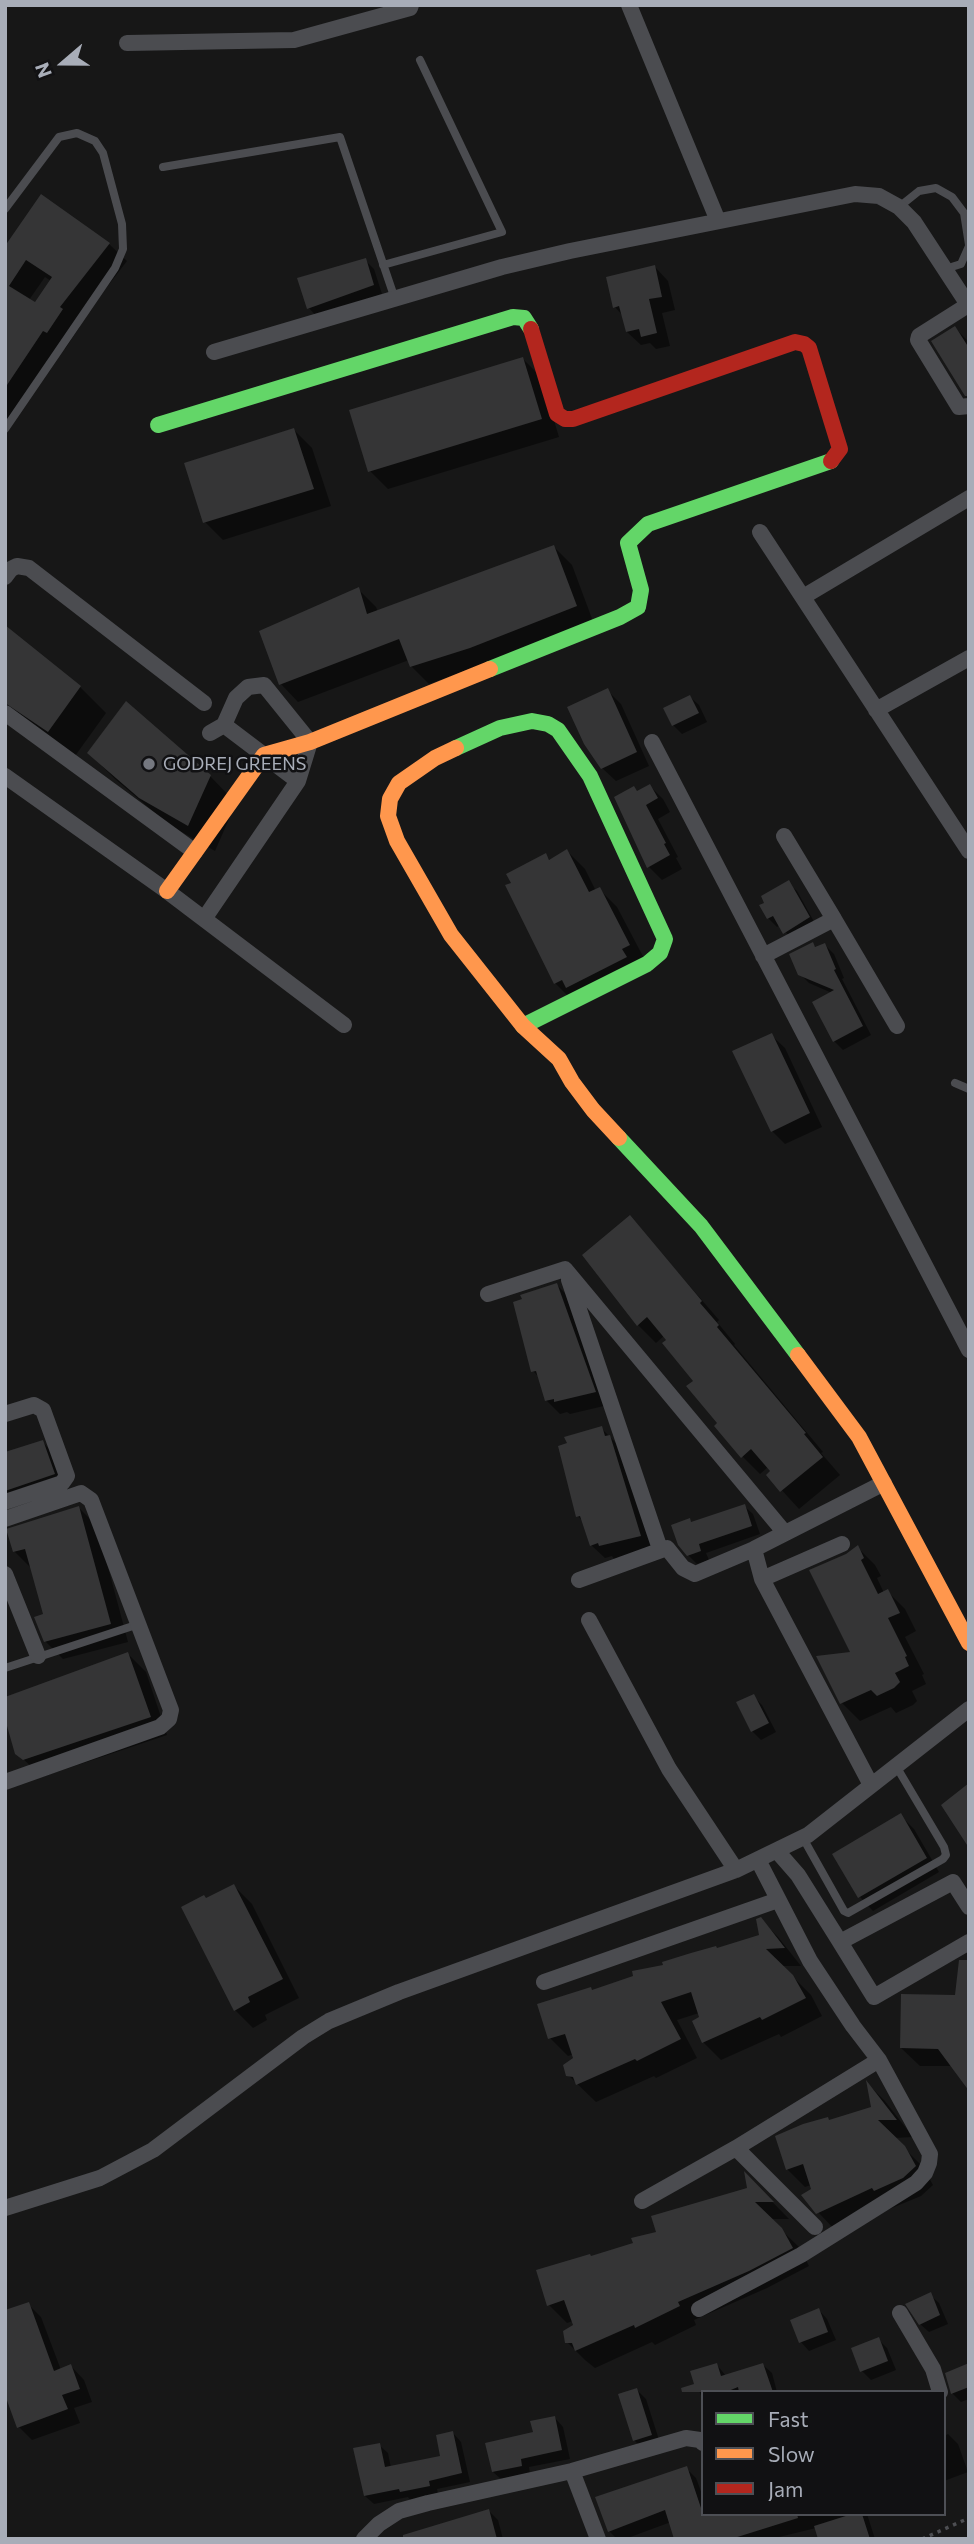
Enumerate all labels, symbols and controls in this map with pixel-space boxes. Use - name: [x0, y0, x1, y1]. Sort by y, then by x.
- north arrow: [28, 28, 98, 98]
- text: N: [30, 60, 56, 81]
- place label: GODREJ GREENS: [163, 753, 306, 775]
- marker: GODREJ GREENS: [141, 756, 157, 772]
- legend: [701, 2390, 946, 2516]
- text: Fast: [768, 2406, 809, 2431]
- text: Slow: [768, 2441, 815, 2466]
- text: Jam: [768, 2476, 803, 2501]

